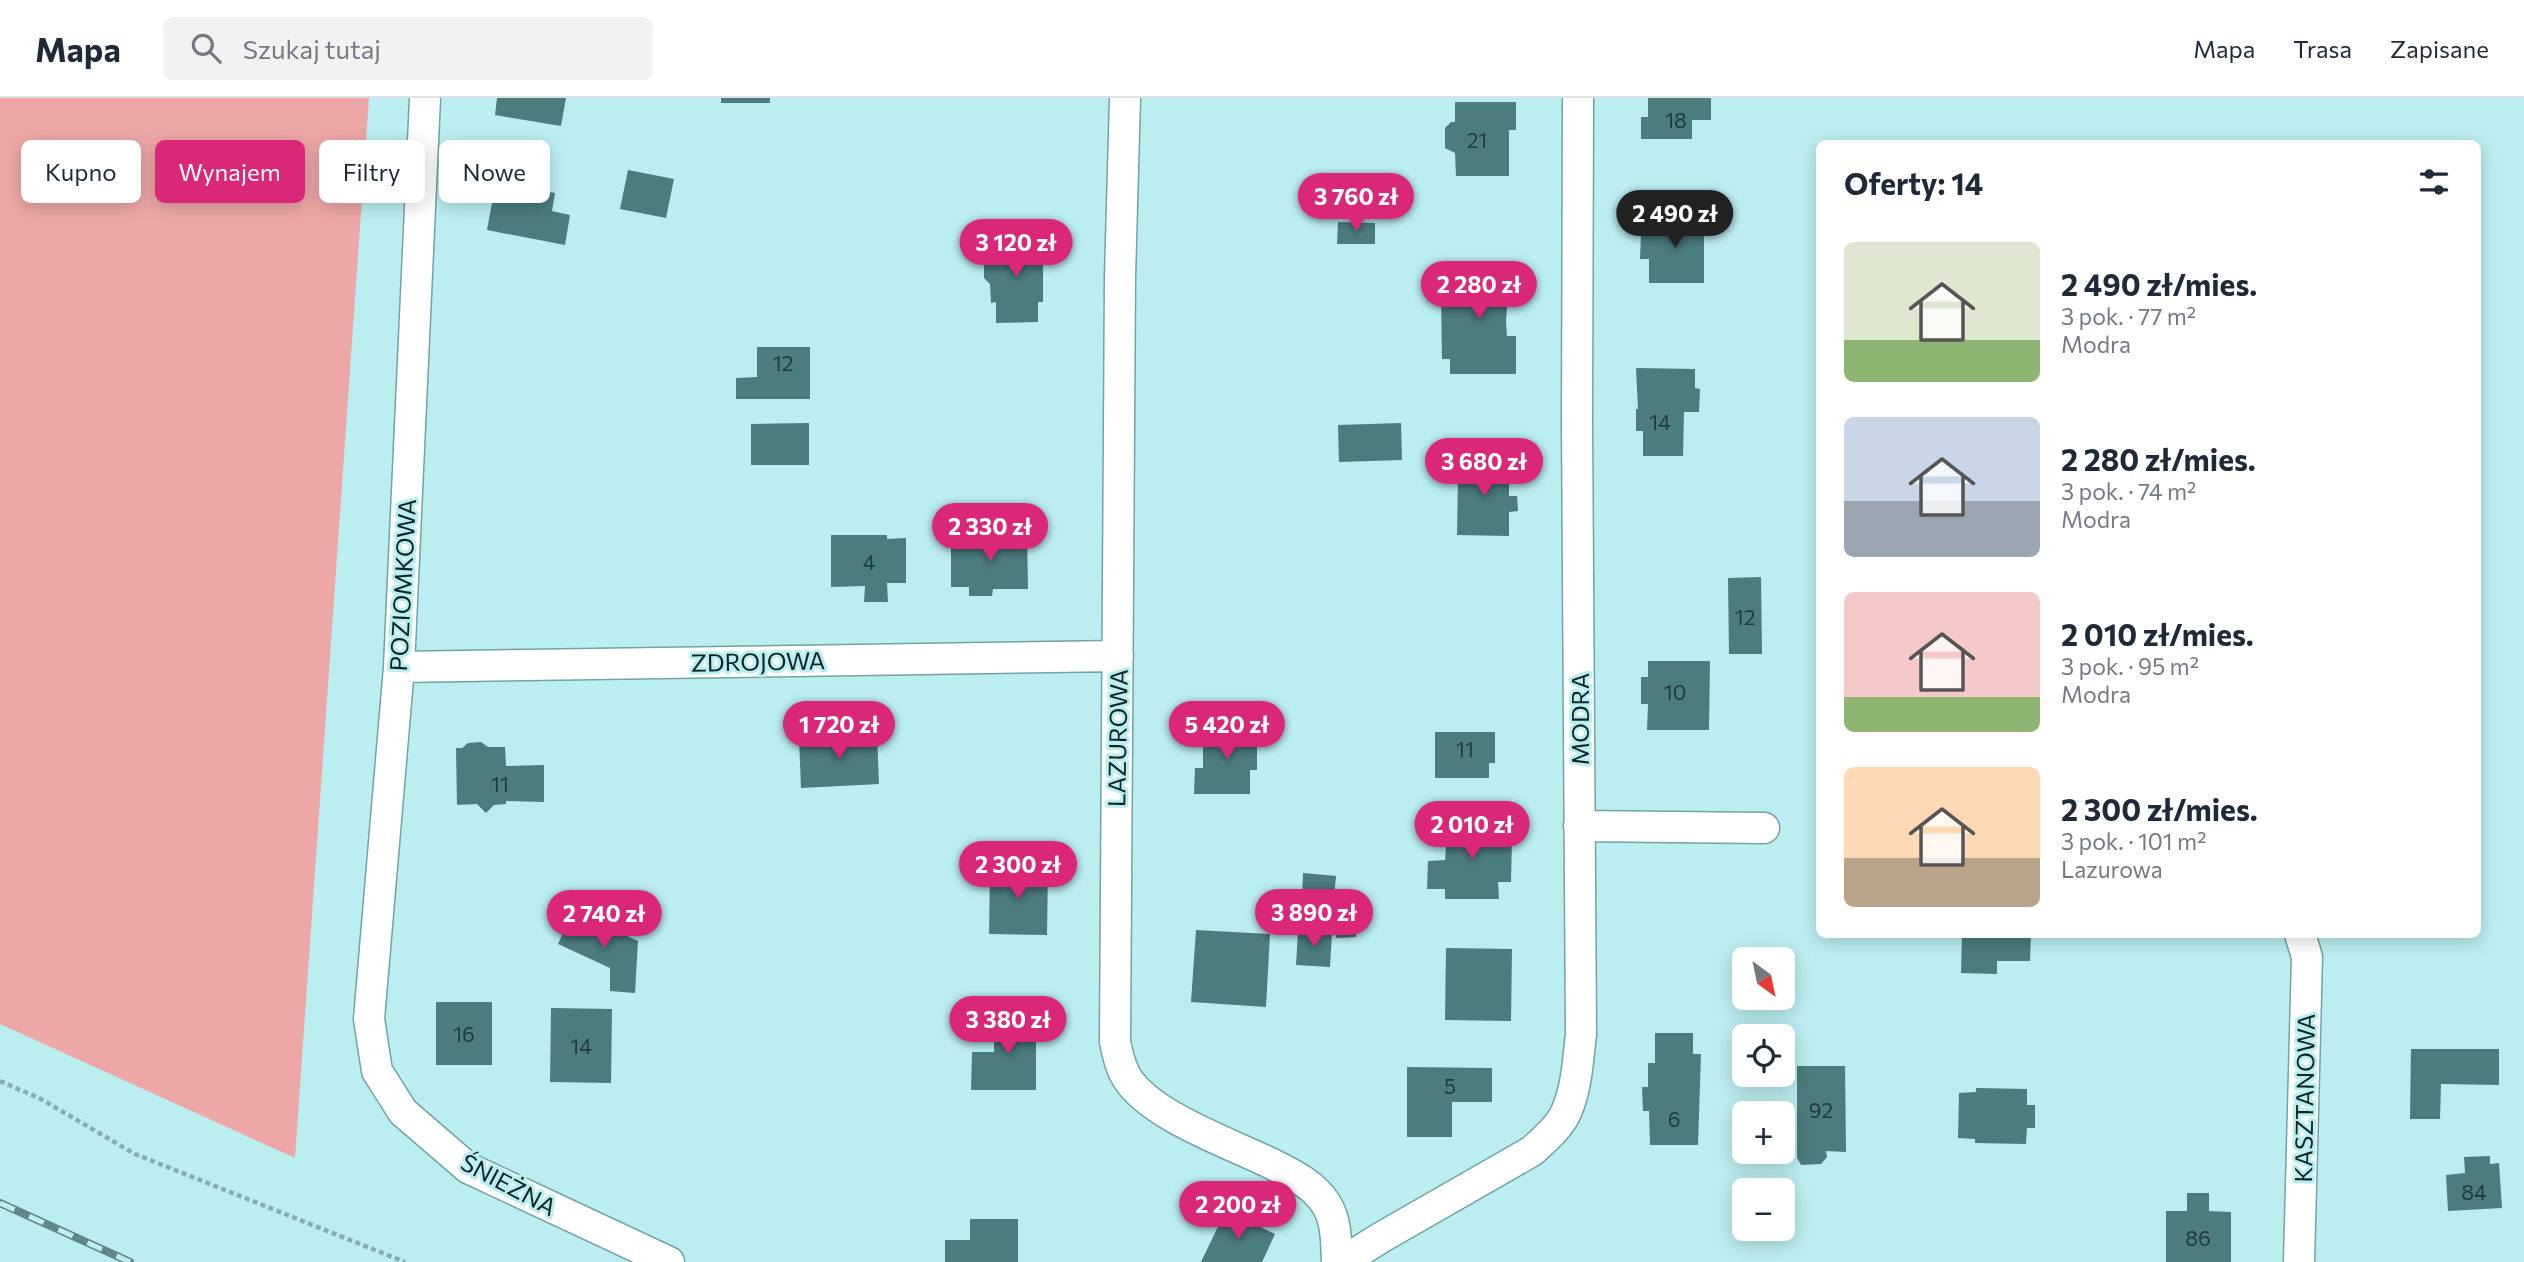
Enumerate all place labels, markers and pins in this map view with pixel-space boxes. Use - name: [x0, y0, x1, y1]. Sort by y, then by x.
- pin: 3 760 zł: [1284, 174, 1428, 233]
- pin: 2 490 zł: [1603, 190, 1747, 250]
- pin: 3 120 zł: [944, 220, 1088, 279]
- pin: 2 280 zł: [1407, 262, 1551, 321]
- pin: 3 680 zł: [1412, 438, 1556, 498]
- pin: 2 330 zł: [918, 504, 1062, 563]
- pin: 1 720 zł: [767, 702, 911, 761]
- pin: 5 420 zł: [1155, 702, 1299, 761]
- pin: 2 010 zł: [1400, 802, 1544, 861]
- pin: 2 300 zł: [946, 842, 1090, 901]
- pin: 2 740 zł: [532, 890, 676, 950]
- pin: 3 890 zł: [1242, 890, 1386, 949]
- pin: 3 380 zł: [936, 996, 1080, 1056]
- pin: 2 200 zł: [1166, 1182, 1310, 1241]

